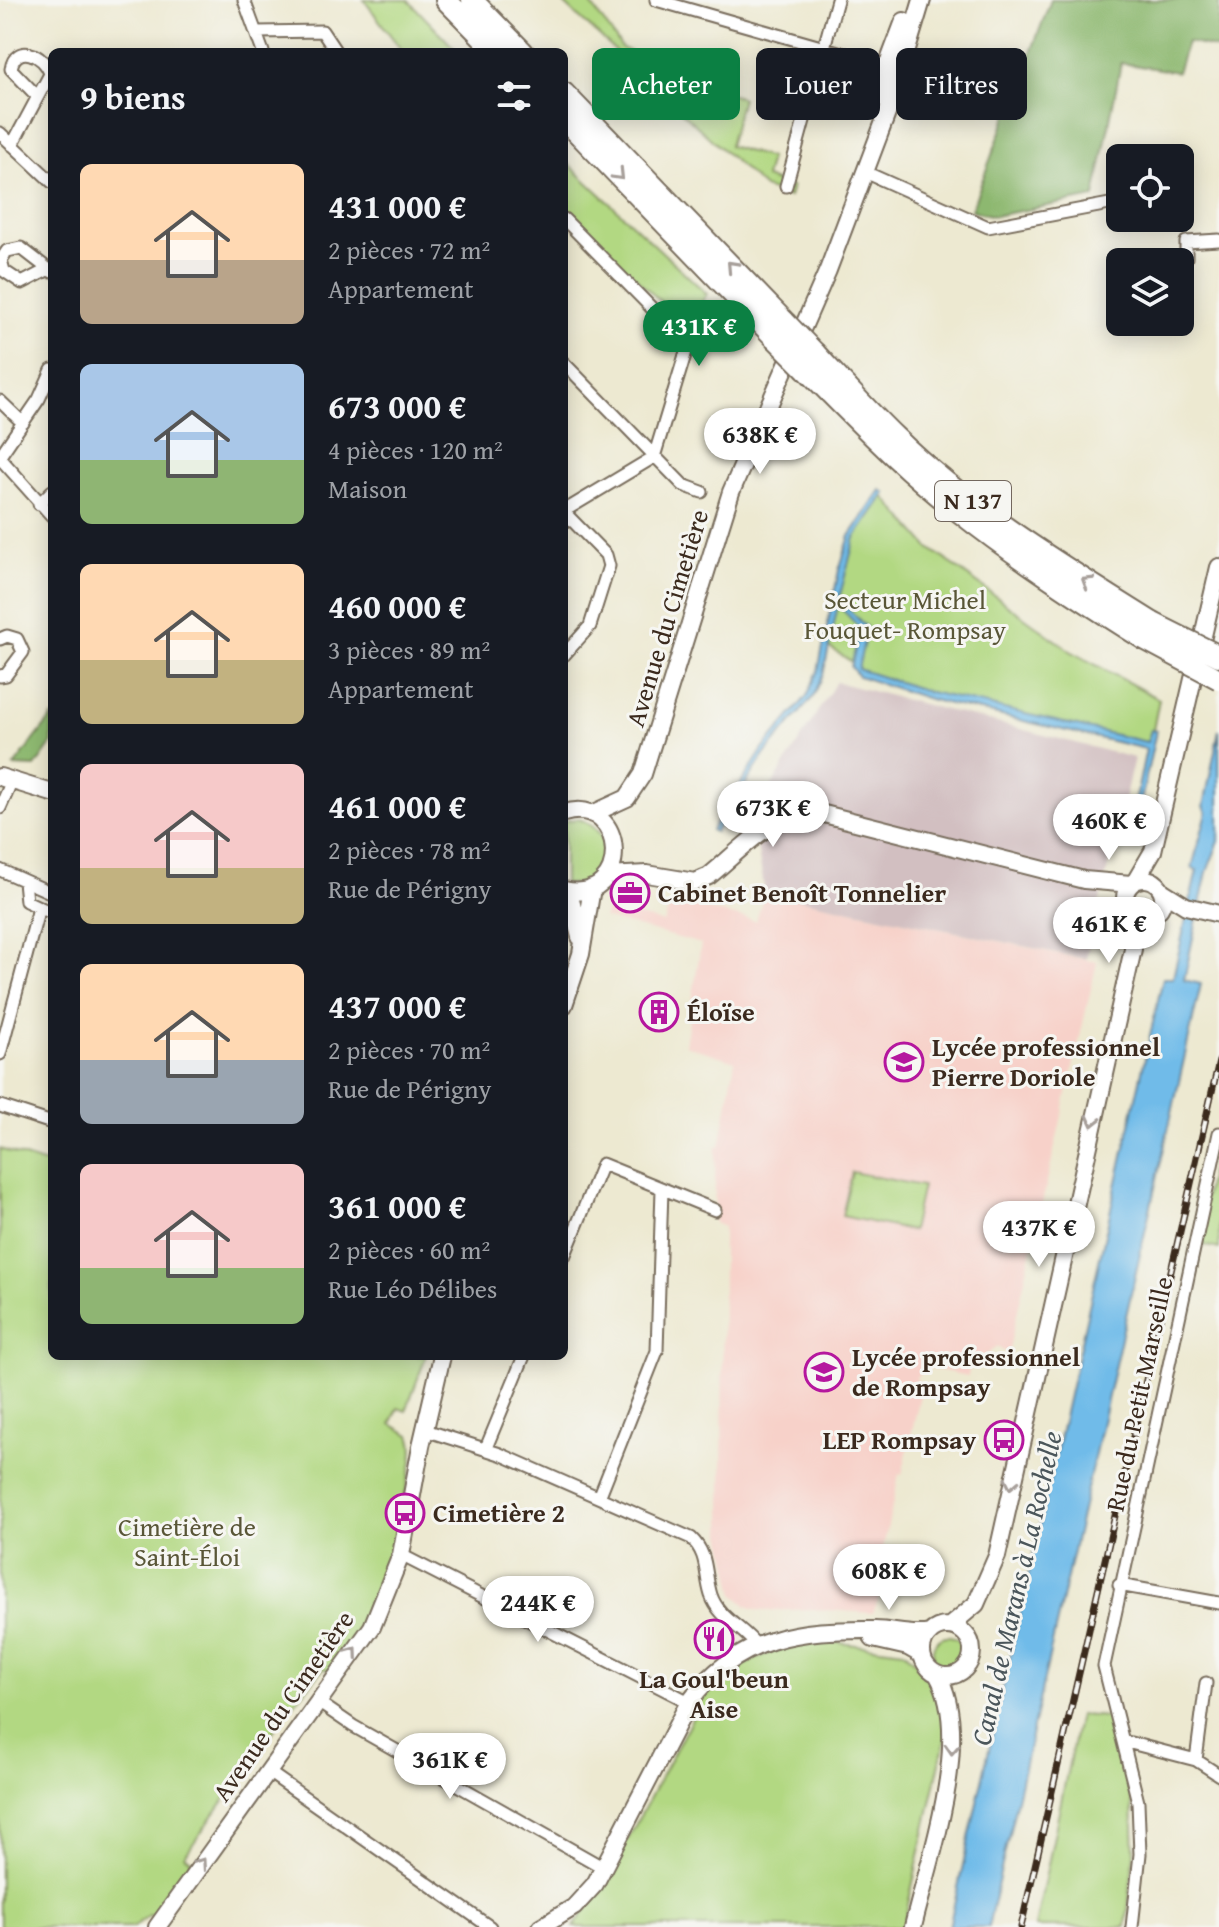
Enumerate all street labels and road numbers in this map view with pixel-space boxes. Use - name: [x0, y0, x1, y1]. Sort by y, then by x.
- road number: N 137: [935, 481, 1011, 521]
- street label: Avenue du Cimetière: [615, 504, 718, 731]
- street label: Rue du Petit Marseille: [1095, 1273, 1182, 1515]
- street label: Avenue du Cimetière: [202, 1602, 363, 1809]

